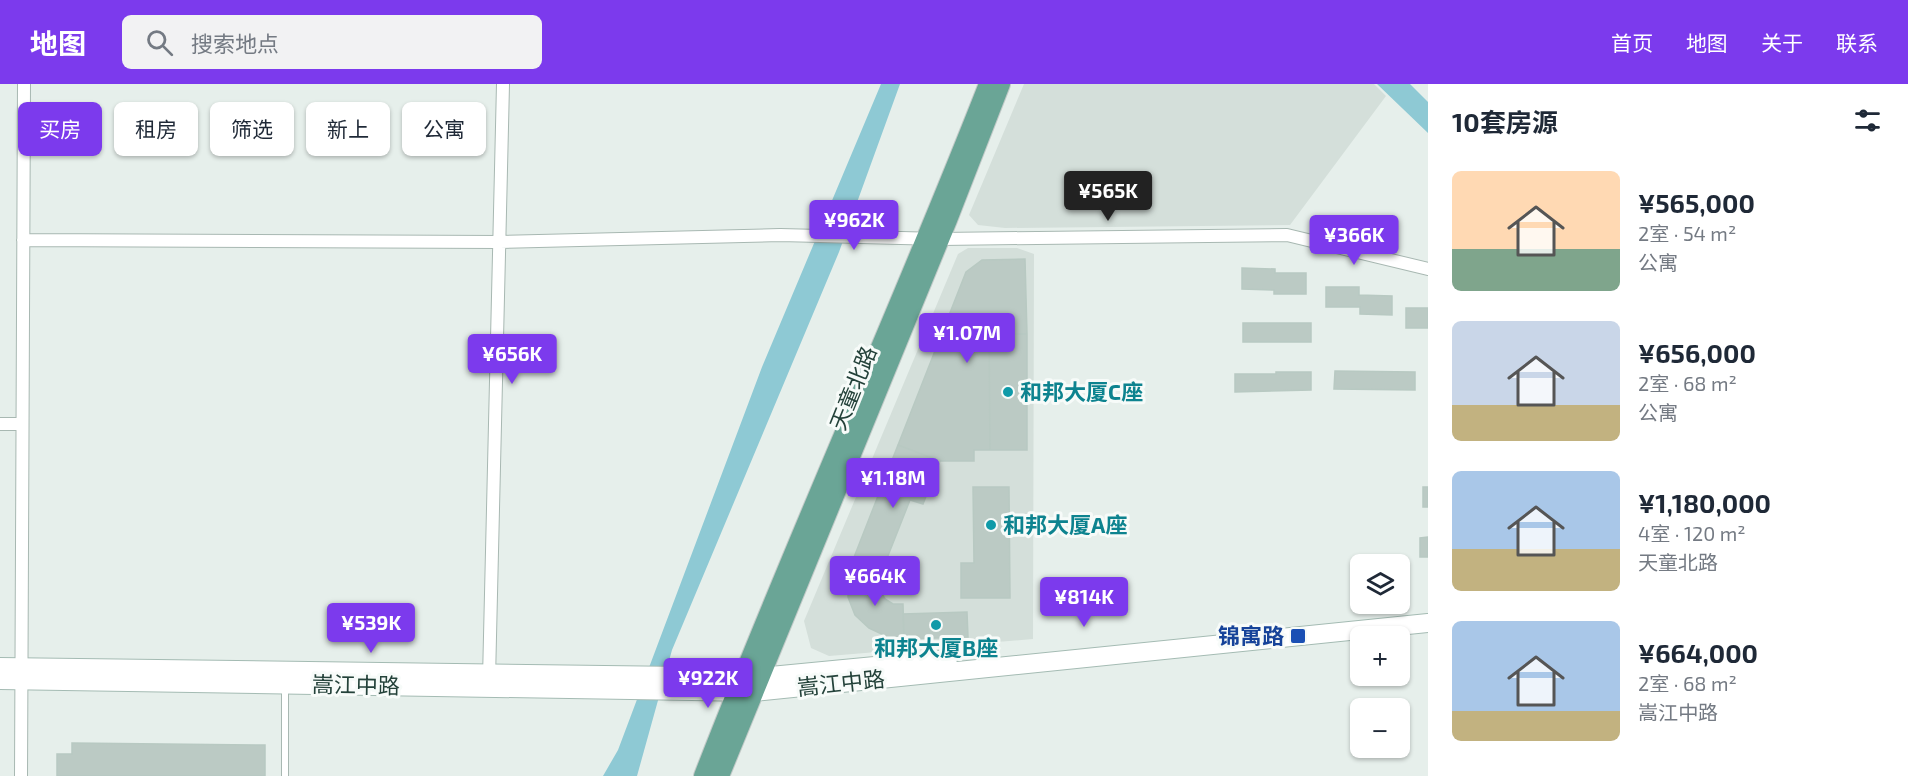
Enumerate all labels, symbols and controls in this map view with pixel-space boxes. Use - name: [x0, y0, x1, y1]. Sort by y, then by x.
- search box: [122, 15, 542, 69]
- text: 地图: [30, 26, 86, 60]
- icon: search: [143, 26, 176, 59]
- text: 搜索地点: [191, 30, 279, 56]
- text: 首页: [1611, 30, 1653, 55]
- text: 地图: [1686, 30, 1728, 55]
- text: 关于: [1761, 30, 1803, 55]
- text: 联系: [1836, 30, 1878, 55]
- chip: 买房: [18, 102, 102, 156]
- chip: 租房: [114, 102, 198, 156]
- chip: 筛选: [210, 102, 294, 156]
- chip: 新上: [306, 102, 390, 156]
- chip: 公寓: [402, 102, 486, 156]
- icon: filters: [1851, 104, 1884, 137]
- text: 10套房源: [1452, 106, 1558, 137]
- pin: ¥565K: [1066, 171, 1150, 222]
- text: ¥565K: [1078, 178, 1138, 202]
- text: ¥565,000: [1638, 187, 1755, 218]
- icon: home: [1500, 195, 1572, 267]
- pin: ¥962K: [812, 200, 896, 251]
- text: ¥962K: [823, 207, 885, 231]
- pin: ¥366K: [1312, 215, 1396, 266]
- text: 2室 · 54 m²: [1638, 221, 1736, 245]
- text: ¥366K: [1324, 222, 1384, 246]
- text: 公寓: [1638, 250, 1678, 274]
- pin: ¥1.07M: [918, 313, 1016, 364]
- text: ¥1.07M: [933, 320, 1001, 344]
- pin: ¥656K: [470, 334, 554, 385]
- text: ¥656,000: [1638, 337, 1756, 368]
- text: ¥656K: [482, 341, 542, 365]
- street label: 天童北路: [824, 342, 881, 433]
- icon: home: [1500, 345, 1572, 417]
- text: 2室 · 68 m²: [1638, 371, 1737, 395]
- place label: 和邦大厦C座: [1020, 378, 1143, 404]
- marker: 和邦大厦C座: [1001, 385, 1015, 399]
- text: 公寓: [1638, 400, 1678, 424]
- pin: ¥1.18M: [844, 458, 942, 509]
- text: ¥1.18M: [860, 465, 926, 489]
- text: ¥1,180,000: [1638, 487, 1771, 518]
- icon: home: [1500, 495, 1572, 567]
- place label: 和邦大厦A座: [1003, 511, 1127, 537]
- marker: 和邦大厦A座: [984, 518, 998, 532]
- text: 4室 · 120 m²: [1638, 521, 1745, 545]
- text: 天童北路: [1638, 550, 1718, 574]
- map controls: [1350, 554, 1410, 758]
- button: layers: [1350, 554, 1410, 614]
- pin: ¥664K: [833, 556, 917, 607]
- text: ¥664K: [844, 563, 906, 587]
- pin: ¥814K: [1042, 577, 1126, 628]
- text: ¥814K: [1054, 584, 1114, 608]
- pin: ¥539K: [329, 603, 413, 654]
- text: ¥539K: [341, 610, 401, 634]
- marker: 和邦大厦B座: [929, 618, 943, 632]
- place label: 锦寓路: [1218, 622, 1284, 648]
- button: +: [1350, 626, 1410, 686]
- marker: 锦寓路: [1289, 627, 1307, 645]
- place label: 和邦大厦B座: [874, 634, 998, 660]
- text: ¥664,000: [1638, 637, 1758, 668]
- icon: home: [1500, 645, 1572, 717]
- pin: ¥922K: [666, 658, 750, 709]
- street label: 嵩江中路: [796, 664, 886, 700]
- text: ¥922K: [678, 665, 739, 689]
- street label: 嵩江中路: [312, 670, 400, 698]
- text: 2室 · 68 m²: [1638, 671, 1737, 695]
- button: −: [1350, 698, 1410, 758]
- text: 嵩江中路: [1638, 700, 1718, 724]

